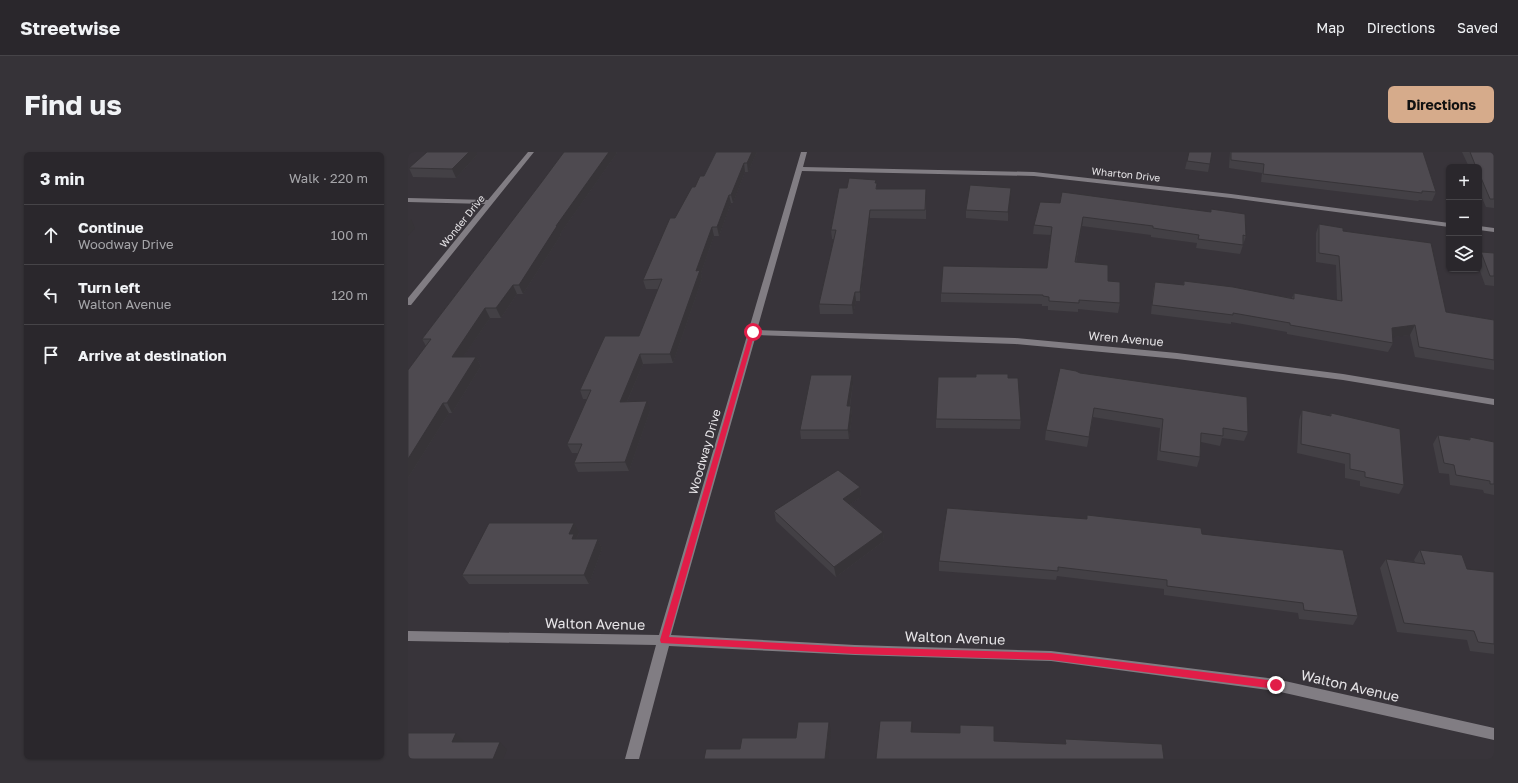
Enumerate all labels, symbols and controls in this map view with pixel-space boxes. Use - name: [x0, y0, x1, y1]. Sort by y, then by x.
- text: Streetwise: [20, 16, 120, 39]
- text: Map: [1316, 19, 1345, 36]
- text: Directions: [1367, 19, 1435, 36]
- text: Saved: [1457, 19, 1498, 36]
- button: Directions: [1388, 86, 1494, 123]
- text: Find us: [24, 88, 122, 121]
- street label: Wharton Drive: [1091, 164, 1161, 184]
- map controls: [1446, 164, 1482, 272]
- button: +: [1446, 164, 1482, 200]
- text: 3 min: [40, 168, 84, 189]
- text: Walk · 220 m: [289, 170, 368, 186]
- street label: Wonder Drive: [437, 192, 487, 250]
- button: −: [1446, 200, 1482, 236]
- text: Continue: [78, 218, 144, 236]
- icon: ahead: [40, 224, 62, 246]
- text: 100 m: [331, 227, 368, 243]
- text: Woodway Drive: [78, 236, 174, 252]
- button: layers: [1446, 236, 1482, 272]
- text: Turn left: [78, 278, 140, 296]
- icon: left: [40, 284, 62, 306]
- text: 120 m: [331, 287, 368, 303]
- text: Walton Avenue: [78, 296, 171, 312]
- route start: [744, 323, 762, 341]
- street label: Wren Avenue: [1088, 328, 1164, 349]
- icon: arrive: [40, 344, 62, 366]
- text: Arrive at destination: [78, 346, 227, 364]
- street label: Woodway Drive: [685, 407, 724, 496]
- street label: Walton Avenue: [545, 614, 645, 633]
- street label: Walton Avenue: [904, 627, 1006, 648]
- street label: Walton Avenue: [1299, 666, 1401, 705]
- route end: [1267, 676, 1285, 694]

